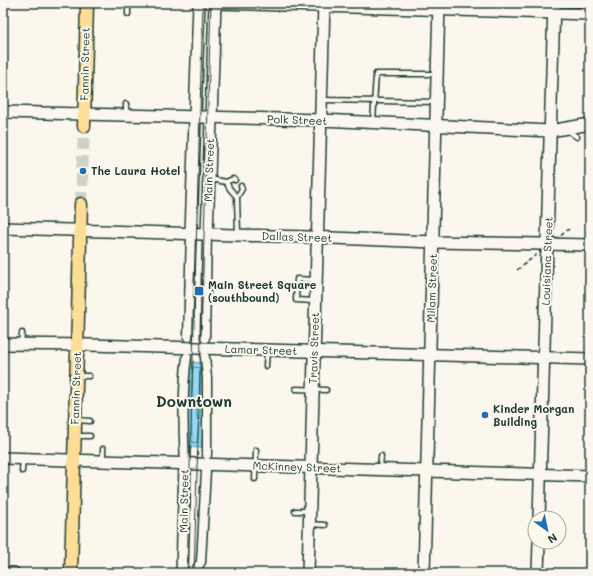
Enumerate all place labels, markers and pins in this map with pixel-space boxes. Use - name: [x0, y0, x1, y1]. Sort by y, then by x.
- place label: The Laura Hotel: [91, 163, 180, 178]
- marker: The Laura Hotel: [78, 166, 88, 176]
- place label: Main Street Square (southbound): [208, 277, 317, 305]
- marker: Main Street Square (southbound): [193, 285, 205, 297]
- place label: Kinder Morgan Building: [493, 401, 574, 429]
- marker: Kinder Morgan Building: [480, 410, 490, 420]

